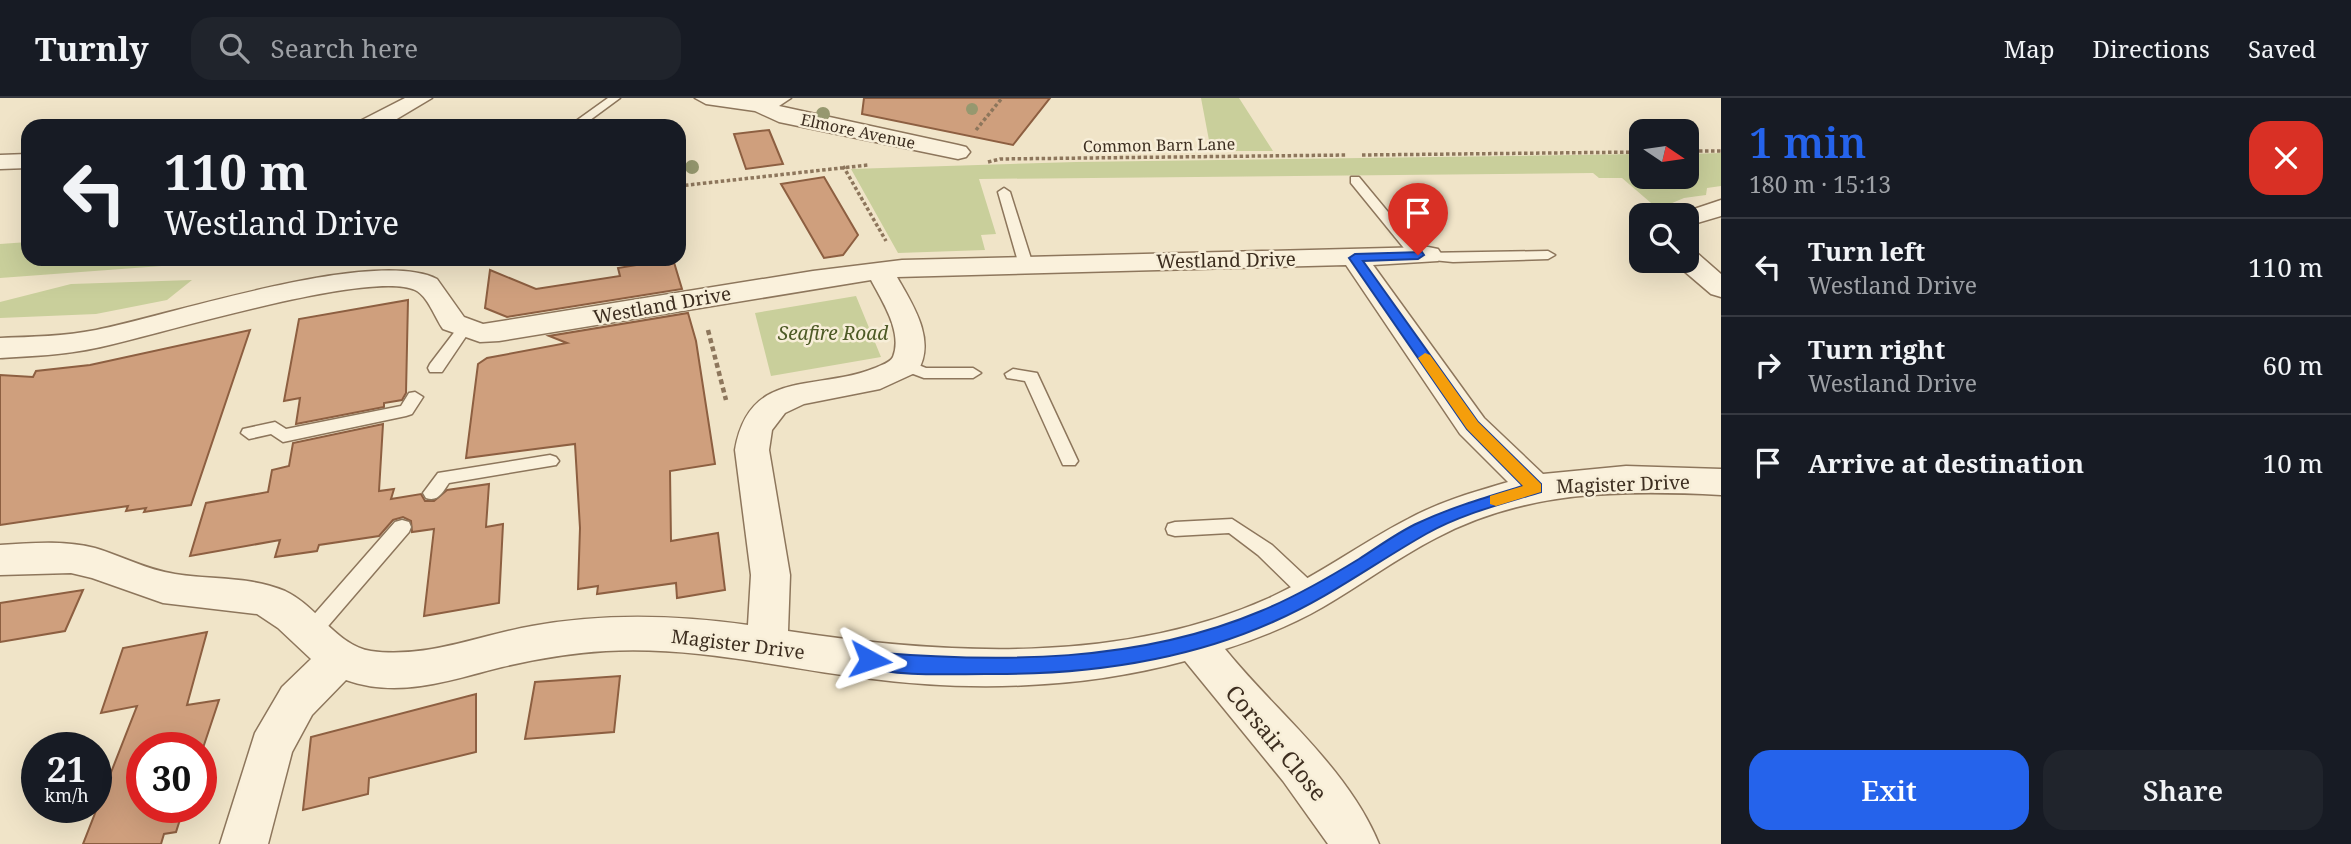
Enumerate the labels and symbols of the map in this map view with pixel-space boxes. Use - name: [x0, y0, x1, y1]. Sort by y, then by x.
- street label: Elmore Avenue: [799, 108, 917, 154]
- north arrow: [1629, 119, 1699, 189]
- street label: Common Barn Lane: [1083, 133, 1235, 157]
- pin: [1388, 183, 1448, 255]
- street label: Westland Drive: [1156, 246, 1296, 274]
- street label: Westland Drive: [591, 280, 733, 330]
- park label: Seafire Road: [778, 320, 889, 346]
- street label: Magister Drive: [1556, 469, 1690, 499]
- street label: Magister Drive: [670, 623, 806, 665]
- position arrow: [833, 623, 907, 697]
- street label: Corsair Close: [1219, 677, 1335, 807]
- speed limit sign: 30: [126, 732, 217, 823]

